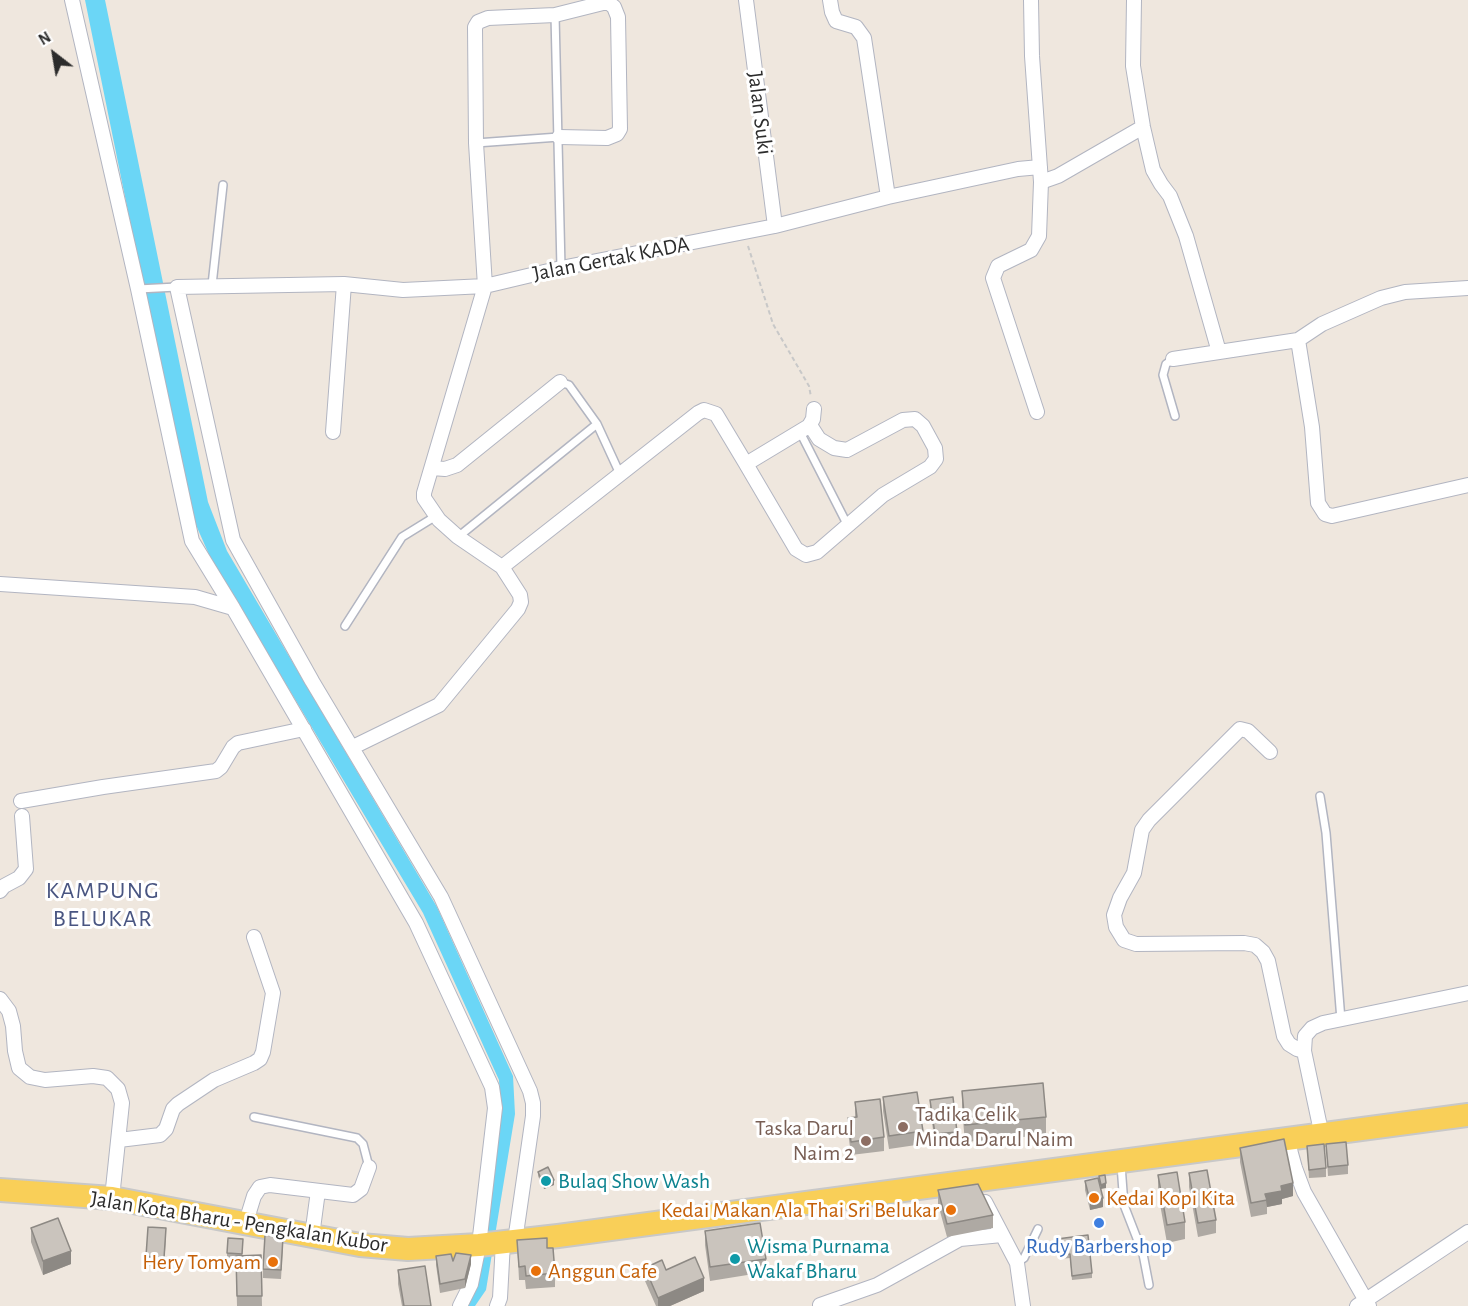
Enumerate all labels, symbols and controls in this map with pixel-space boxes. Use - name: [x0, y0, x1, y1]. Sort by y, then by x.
- north arrow: [24, 24, 84, 84]
- text: N: [36, 29, 54, 48]
- street label: Jalan Suki: [742, 70, 778, 156]
- street label: Jalan Gertak KADA: [530, 231, 692, 287]
- district label: KAMPUNG BELUKAR: [46, 877, 160, 933]
- place label: Tadika Celik Minda Darul Naim: [915, 1101, 1073, 1152]
- place label: Taska Darul Naim 2: [755, 1115, 854, 1166]
- marker: Tadika Celik Minda Darul Naim: [896, 1120, 910, 1134]
- marker: Taska Darul Naim 2: [859, 1134, 873, 1148]
- place label: Bulaq Show Wash: [558, 1168, 710, 1194]
- marker: Bulaq Show Wash: [539, 1174, 553, 1188]
- street label: Jalan Kota Bharu - Pengkalan Kubor: [89, 1185, 389, 1259]
- place label: Kedai Kopi Kita: [1106, 1185, 1235, 1211]
- marker: Kedai Kopi Kita: [1087, 1191, 1101, 1205]
- place label: Kedai Makan Ala Thai Sri Belukar: [661, 1197, 939, 1223]
- marker: Kedai Makan Ala Thai Sri Belukar: [944, 1203, 958, 1217]
- marker: Rudy Barbershop: [1092, 1216, 1106, 1230]
- place label: Wisma Purnama Wakaf Bharu: [747, 1233, 890, 1284]
- place label: Rudy Barbershop: [1026, 1233, 1172, 1259]
- place label: Hery Tomyam: [142, 1249, 261, 1275]
- marker: Wisma Purnama Wakaf Bharu: [728, 1252, 742, 1266]
- marker: Hery Tomyam: [266, 1255, 280, 1269]
- place label: Anggun Cafe: [548, 1258, 657, 1284]
- marker: Anggun Cafe: [529, 1264, 543, 1278]

